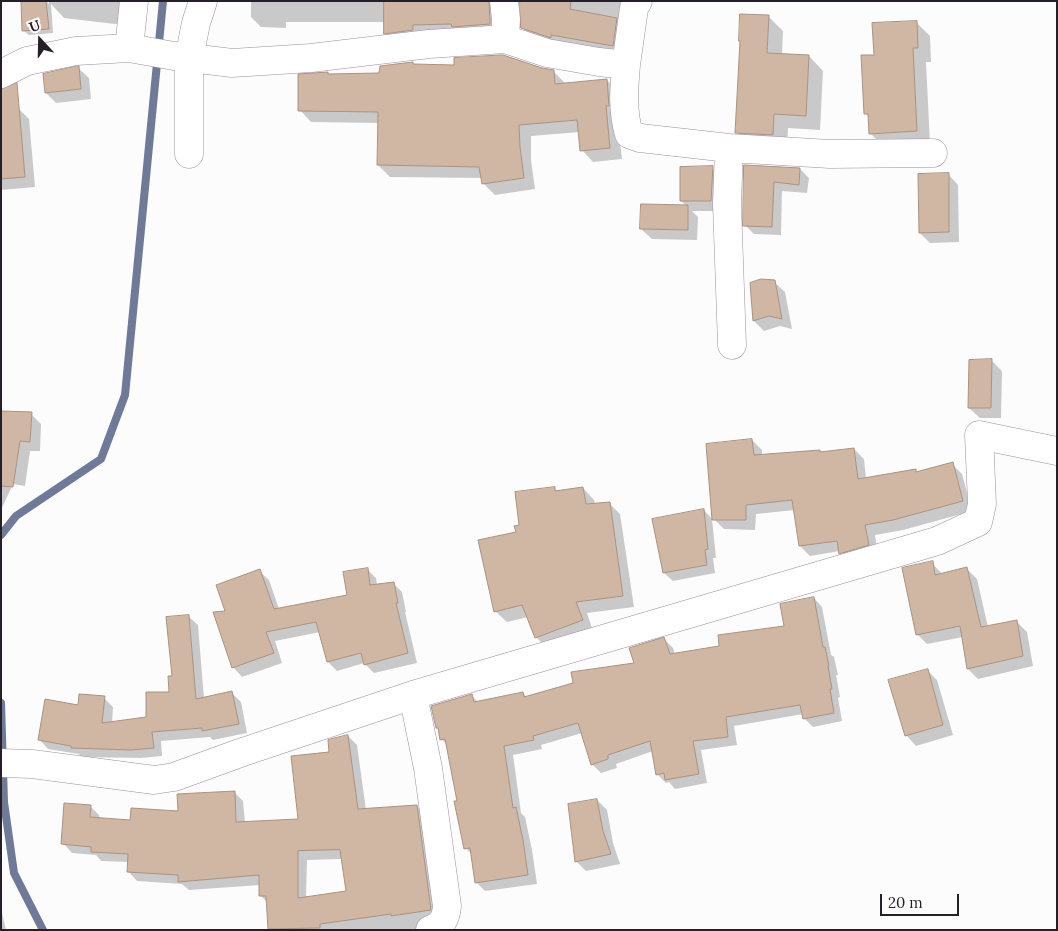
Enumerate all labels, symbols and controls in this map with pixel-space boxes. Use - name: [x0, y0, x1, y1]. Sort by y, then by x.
- north arrow: [15, 15, 65, 65]
- text: U: [26, 16, 43, 36]
- scale bar: [883, 884, 962, 916]
- text: 20 m: [888, 893, 923, 912]

